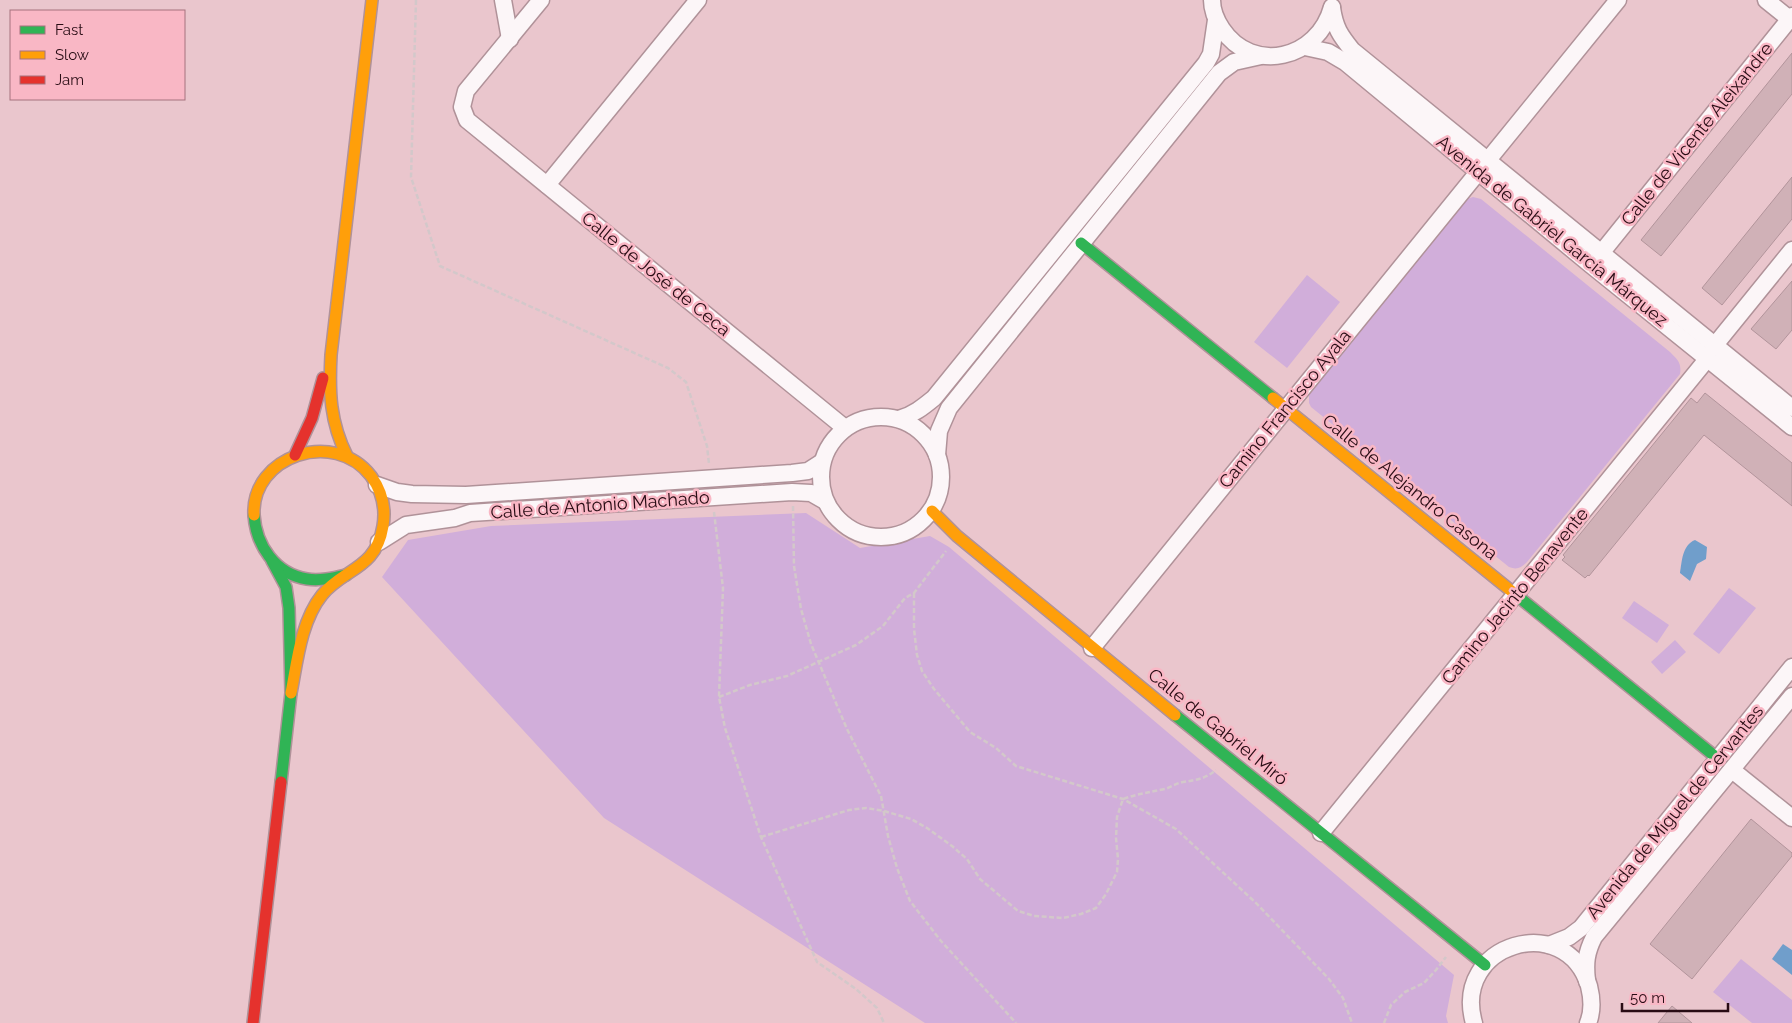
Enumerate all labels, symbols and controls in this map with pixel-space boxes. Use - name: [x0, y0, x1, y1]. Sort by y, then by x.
- legend: [10, 10, 185, 100]
- text: Fast: [55, 21, 83, 39]
- street label: Calle de Vicente Aleixandre: [1616, 38, 1777, 229]
- text: Slow: [55, 46, 89, 64]
- text: Jam: [55, 71, 84, 89]
- street label: Avenida de Gabriel García Márquez: [1433, 131, 1672, 330]
- street label: Calle de José de Ceca: [578, 207, 735, 340]
- street label: Camino Francisco Ayala: [1214, 325, 1355, 492]
- street label: Calle de Alejandro Casona: [1319, 409, 1502, 564]
- street label: Calle de Antonio Machado: [490, 486, 710, 523]
- street label: Camino Jacinto Benavente: [1437, 503, 1593, 688]
- street label: Calle de Gabriel Miró: [1144, 664, 1293, 790]
- street label: Avenida de Miguel de Cervantes: [1582, 700, 1768, 923]
- scale bar: [1622, 980, 1728, 1012]
- text: 50 m: [1630, 989, 1665, 1007]

